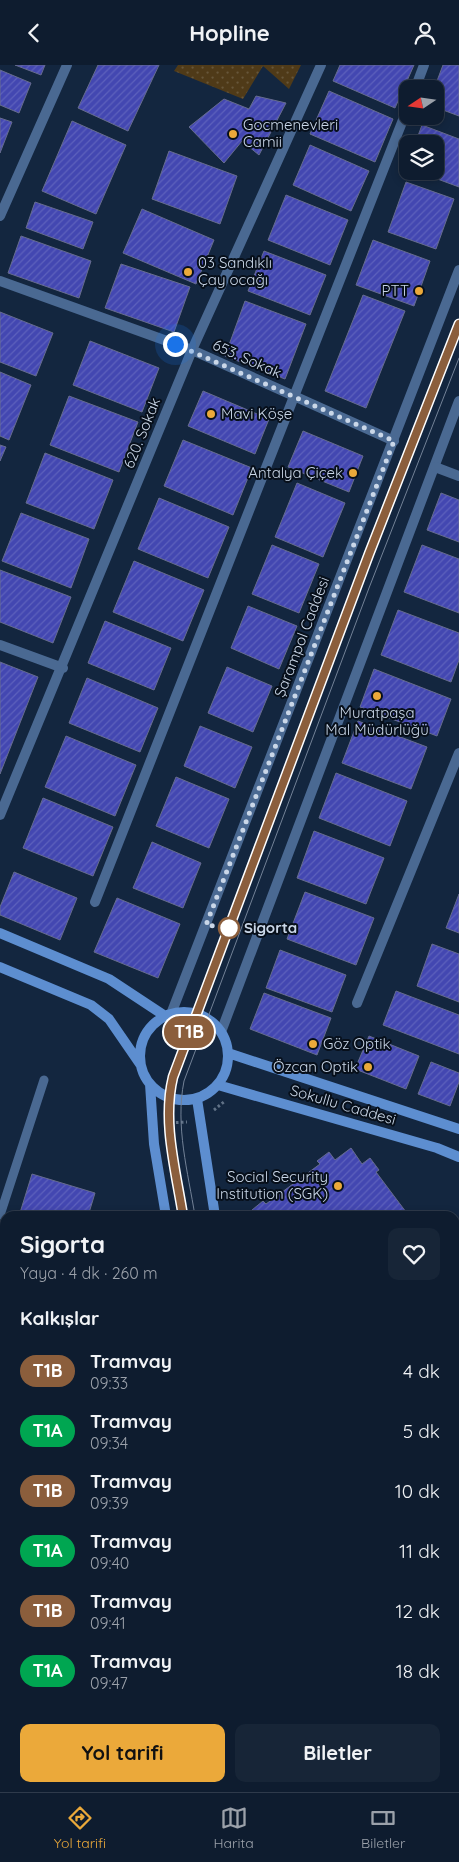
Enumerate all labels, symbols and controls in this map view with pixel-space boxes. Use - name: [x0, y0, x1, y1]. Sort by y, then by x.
- icon: back: [20, 19, 48, 47]
- text: Hopline: [189, 19, 270, 47]
- icon: person: [411, 19, 439, 47]
- north arrow: [399, 80, 444, 125]
- map controls: [399, 80, 444, 180]
- place label: Gocmenevleri Camii: [243, 115, 338, 151]
- marker: Gocmenevleri Camii: [227, 128, 239, 140]
- button: layers: [399, 135, 444, 180]
- place label: 03 Sandıklı Çay ocağı: [198, 253, 272, 289]
- marker: 03 Sandıklı Çay ocağı: [182, 266, 194, 278]
- place label: PTT: [381, 281, 409, 300]
- marker: PTT: [413, 285, 425, 297]
- your location: [163, 332, 188, 357]
- street label: 653. Sokak: [210, 335, 285, 382]
- street label: 620. Sokak: [119, 395, 164, 471]
- place label: Mavi Köşe: [221, 404, 292, 423]
- marker: Mavi Köşe: [205, 408, 217, 420]
- place label: Antalya Çiçek: [248, 463, 343, 482]
- marker: Antalya Çiçek: [347, 467, 359, 479]
- street label: Şarampol Caddesi: [270, 574, 333, 700]
- marker: Muratpaşa Mal Müdürlüğü: [371, 690, 383, 702]
- place label: Muratpaşa Mal Müdürlüğü: [325, 703, 429, 739]
- marker: Sigorta: [218, 917, 240, 939]
- place label: Sigorta: [244, 918, 297, 937]
- line badge: T1B: [160, 1016, 218, 1048]
- text: T1B: [174, 1020, 204, 1043]
- place label: Göz Optik: [323, 1034, 391, 1053]
- marker: Göz Optik: [307, 1038, 319, 1050]
- place label: Özcan Optik: [273, 1057, 358, 1076]
- marker: Özcan Optik: [362, 1061, 374, 1073]
- street label: Sokullu Caddesi: [288, 1080, 398, 1129]
- place label: Social Security Institution (SGK): [216, 1167, 328, 1203]
- marker: Social Security Institution (SGK): [332, 1180, 344, 1192]
- button: heart: [388, 1228, 440, 1280]
- text: Sigorta: [20, 1229, 105, 1259]
- text: Yaya · 4 dk · 260 m: [20, 1263, 158, 1283]
- text: Kalkışlar: [20, 1306, 99, 1330]
- text: Tramvay: [90, 1349, 172, 1373]
- text: T1B: [32, 1359, 63, 1382]
- text: 4 dk: [403, 1359, 440, 1383]
- text: 09:33: [90, 1373, 128, 1393]
- text: Tramvay: [90, 1409, 172, 1433]
- text: T1A: [33, 1419, 62, 1442]
- text: 5 dk: [403, 1419, 440, 1443]
- text: 09:34: [90, 1433, 128, 1453]
- text: Tramvay: [90, 1469, 172, 1493]
- text: T1B: [32, 1479, 63, 1502]
- text: 10 dk: [395, 1479, 440, 1503]
- text: 09:39: [90, 1493, 129, 1513]
- text: Tramvay: [90, 1529, 172, 1553]
- text: T1A: [33, 1539, 62, 1562]
- text: 11 dk: [399, 1539, 440, 1563]
- text: 09:40: [90, 1553, 129, 1573]
- text: Tramvay: [90, 1589, 172, 1613]
- text: T1B: [32, 1599, 63, 1622]
- text: 12 dk: [396, 1599, 440, 1623]
- text: 09:41: [90, 1613, 126, 1633]
- text: Tramvay: [90, 1649, 172, 1673]
- text: T1A: [33, 1659, 62, 1682]
- text: 18 dk: [396, 1659, 440, 1683]
- text: 09:47: [90, 1673, 128, 1693]
- button: Yol tarifi: [20, 1724, 225, 1782]
- button: Biletler: [235, 1724, 440, 1782]
- tab: Yol tarifi: [54, 1804, 106, 1852]
- tab: Harita: [213, 1804, 254, 1852]
- tab: Biletler: [361, 1804, 405, 1852]

